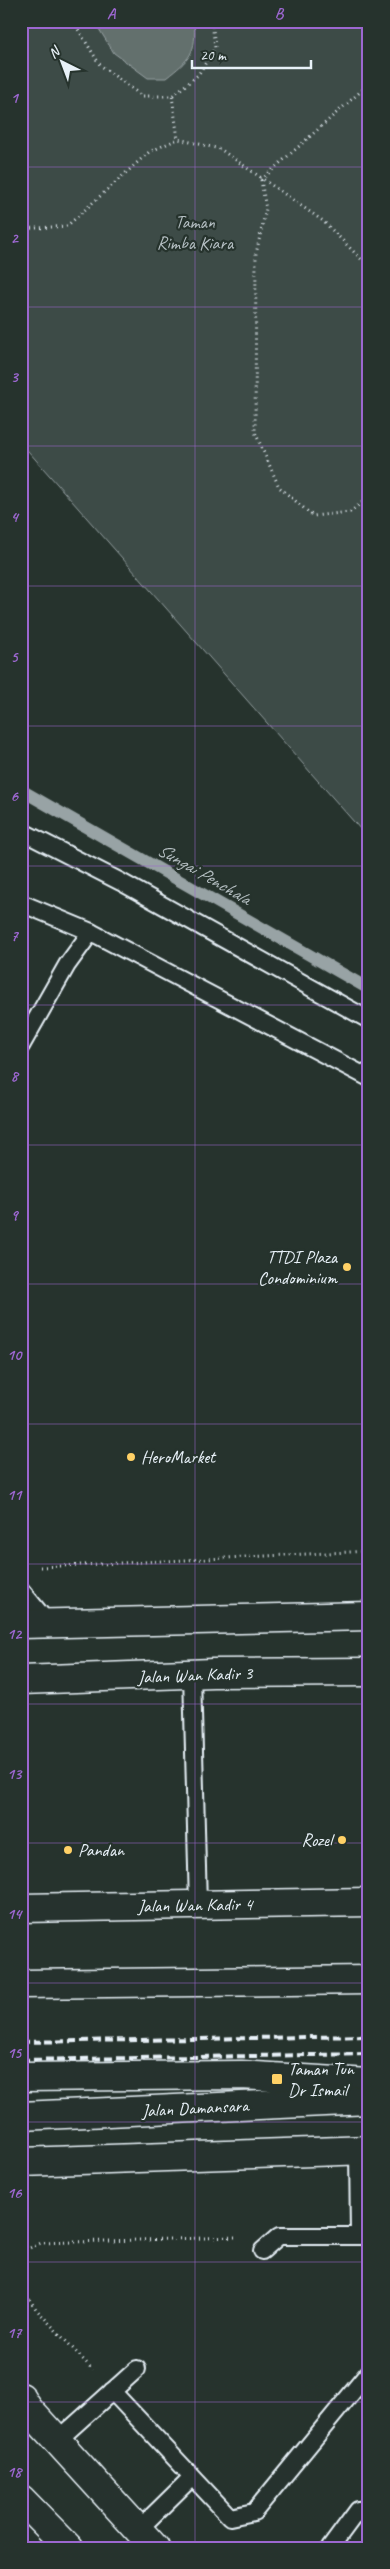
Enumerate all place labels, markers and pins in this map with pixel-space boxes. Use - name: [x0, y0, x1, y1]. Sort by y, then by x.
- place label: TTDI Plaza Condominium: [258, 1246, 339, 1289]
- marker: TTDI Plaza Condominium: [341, 1261, 353, 1273]
- place label: HeroMarket: [141, 1446, 217, 1468]
- marker: HeroMarket: [125, 1451, 137, 1463]
- place label: Rozel: [302, 1829, 335, 1851]
- marker: Rozel: [336, 1834, 348, 1846]
- place label: Pandan: [78, 1839, 125, 1861]
- marker: Pandan: [62, 1844, 74, 1856]
- place label: Taman Tun Dr Ismail: [288, 2058, 355, 2101]
- marker: Taman Tun Dr Ismail: [270, 2072, 284, 2086]

